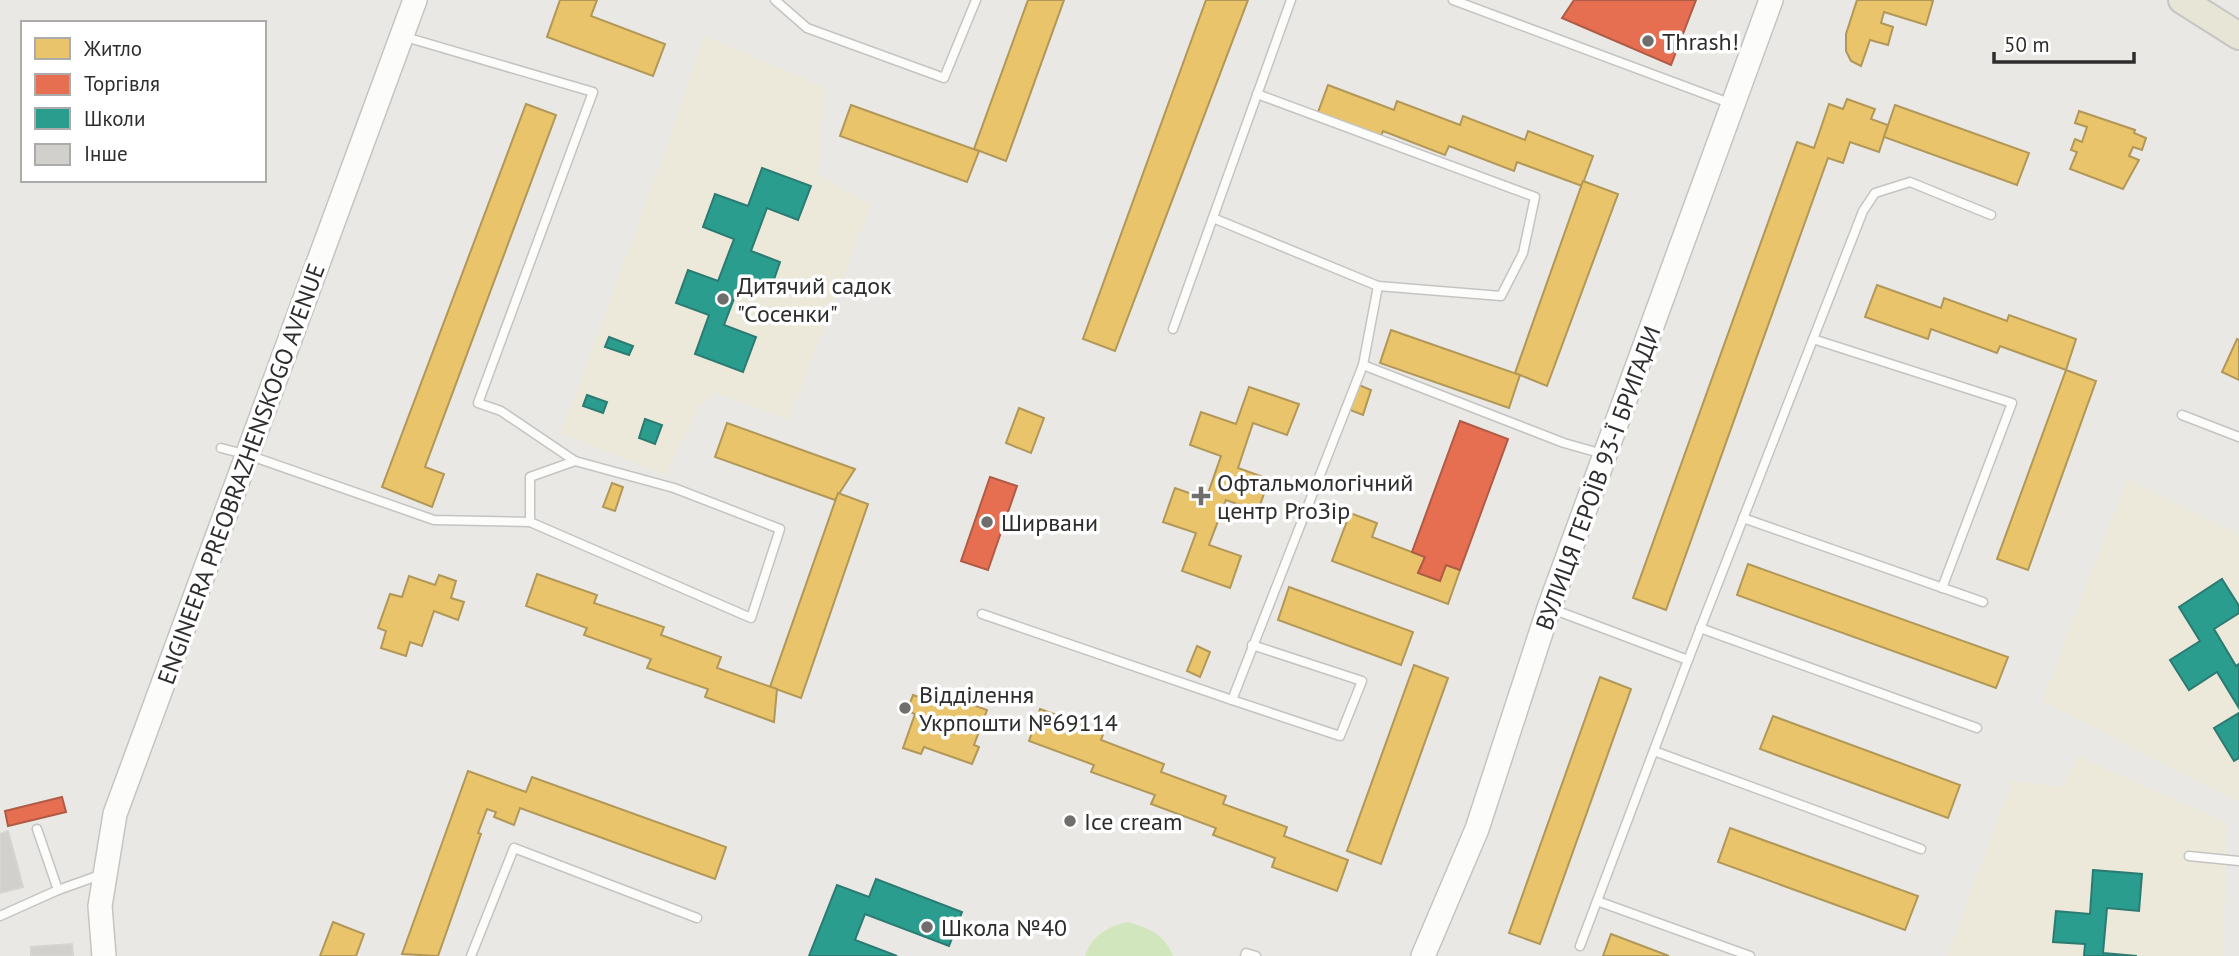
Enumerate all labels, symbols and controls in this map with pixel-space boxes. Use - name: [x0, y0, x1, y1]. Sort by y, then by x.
- legend: [21, 21, 266, 182]
- scale bar: [1994, 21, 2134, 65]
- place label: Thrash!: [1662, 26, 1739, 57]
- text: 50 m: [2004, 31, 2050, 58]
- marker: Thrash!: [1640, 33, 1656, 49]
- text: Житло: [83, 35, 142, 62]
- text: Торгівля: [84, 70, 160, 97]
- text: Школи: [84, 105, 145, 132]
- text: Інше: [84, 140, 128, 167]
- street label: ENGINEERA PREOBRAZHENSKOGO AVENUE: [150, 259, 332, 689]
- place label: Дитячий садок "Сосенки": [737, 270, 892, 329]
- marker: Дитячий садок "Сосенки": [715, 291, 731, 307]
- street label: ВУЛИЦЯ ГЕРОЇВ 93-Ї БРИГАДИ: [1528, 322, 1668, 634]
- place label: Офтальмологічний центр ProЗір: [1217, 467, 1413, 526]
- marker: Офтальмологічний центр ProЗір: [1191, 486, 1211, 506]
- place label: Ширвани: [1001, 507, 1098, 538]
- marker: Ширвани: [979, 514, 995, 530]
- place label: Відділення Укрпошти №69114: [919, 679, 1118, 738]
- marker: Відділення Укрпошти №69114: [897, 700, 913, 716]
- place label: Ice cream: [1084, 806, 1182, 837]
- marker: Ice cream: [1062, 813, 1078, 829]
- place label: Школа №40: [941, 912, 1067, 943]
- marker: Школа №40: [919, 919, 935, 935]

